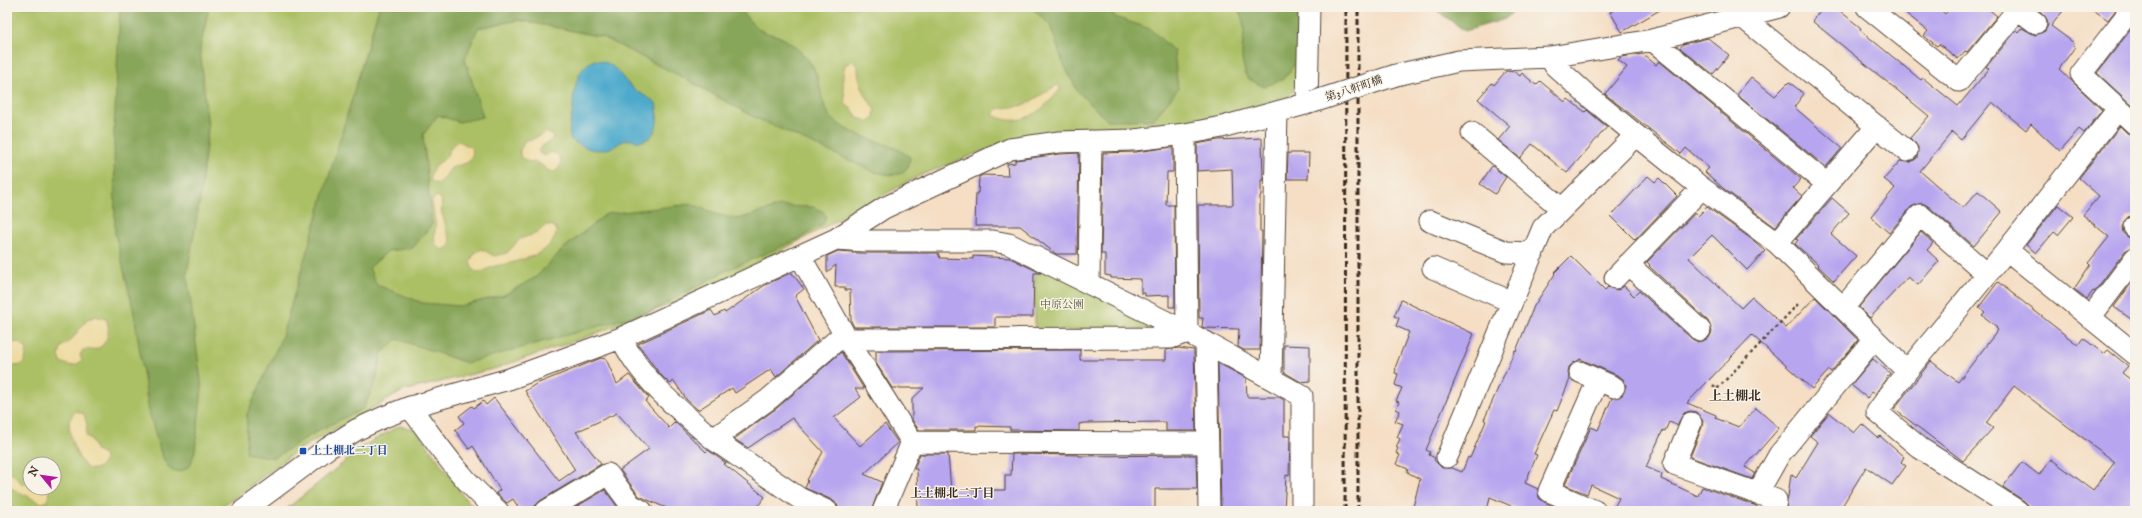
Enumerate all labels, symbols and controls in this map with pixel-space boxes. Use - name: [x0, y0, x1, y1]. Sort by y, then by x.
- street label: 第3八軒町橋: [1324, 73, 1384, 105]
- park label: 中原公園: [1040, 298, 1084, 312]
- district label: 上土棚北: [1709, 388, 1761, 405]
- place label: 上土棚北二丁目: [311, 444, 388, 458]
- marker: 上土棚北二丁目: [298, 446, 308, 456]
- north arrow: [22, 456, 62, 496]
- text: N: [25, 464, 43, 480]
- district label: 上土棚北二丁目: [910, 486, 994, 501]

